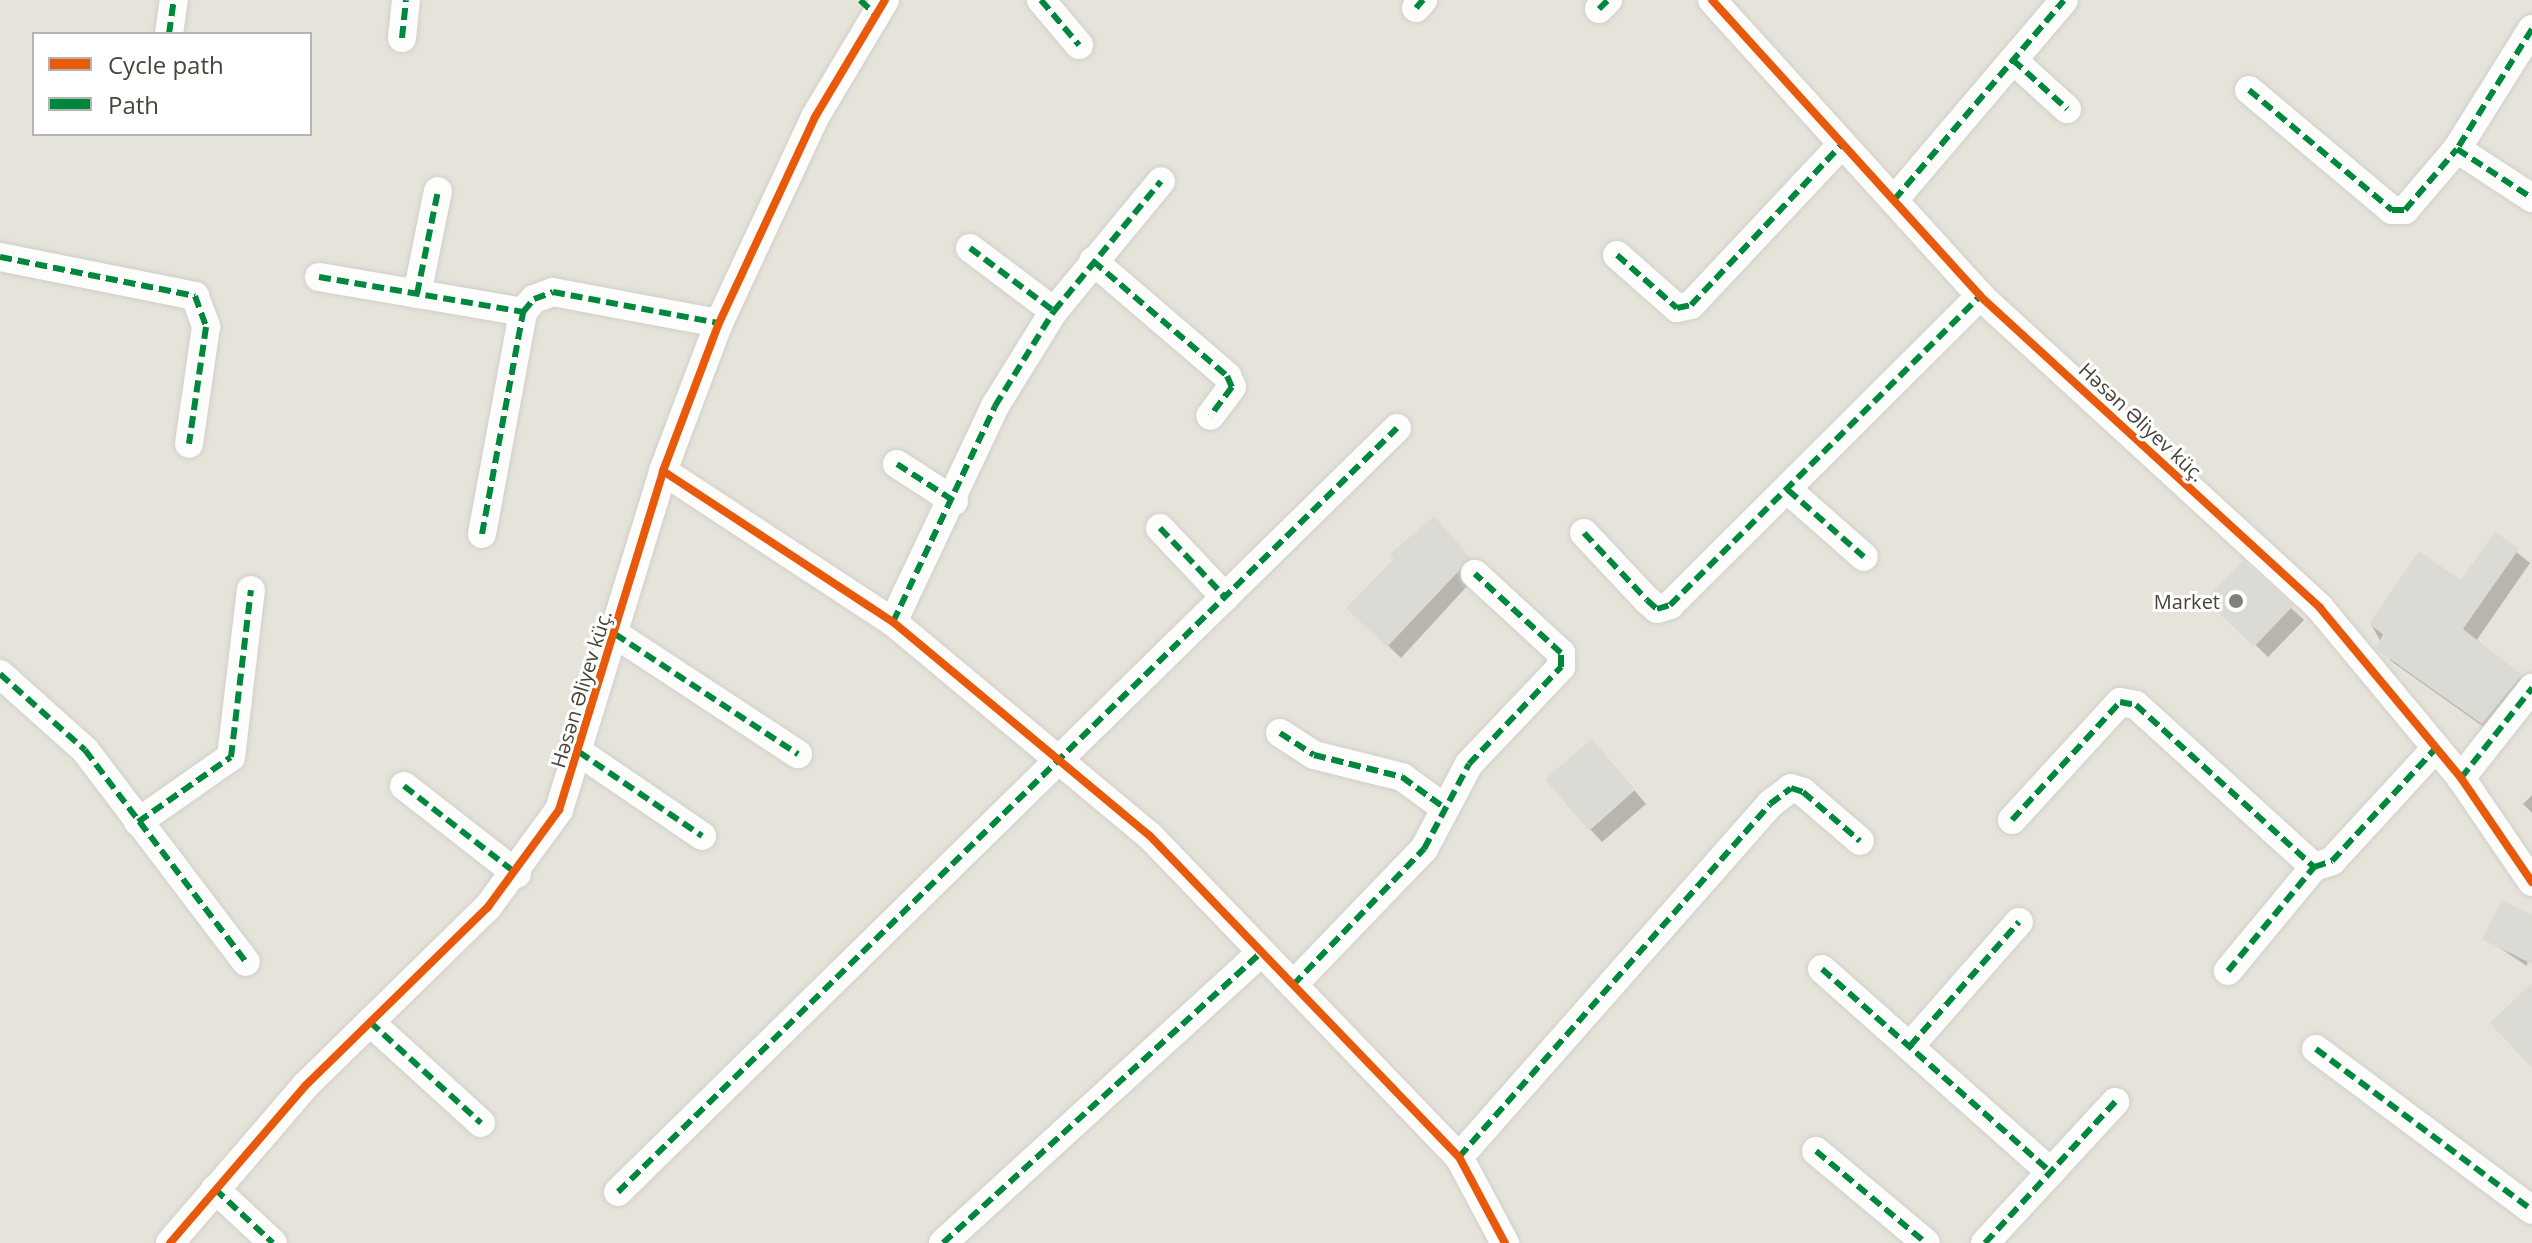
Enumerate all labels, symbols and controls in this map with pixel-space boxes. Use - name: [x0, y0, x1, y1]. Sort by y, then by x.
- legend: [32, 32, 312, 136]
- text: Cycle path: [108, 48, 224, 81]
- text: Path: [108, 88, 159, 121]
- street label: Həsən Əliyev küç.: [2074, 358, 2210, 486]
- place label: Market: [2154, 589, 2220, 613]
- marker: Market: [2227, 592, 2245, 610]
- street label: Həsən Əliyev küç.: [546, 607, 616, 771]

